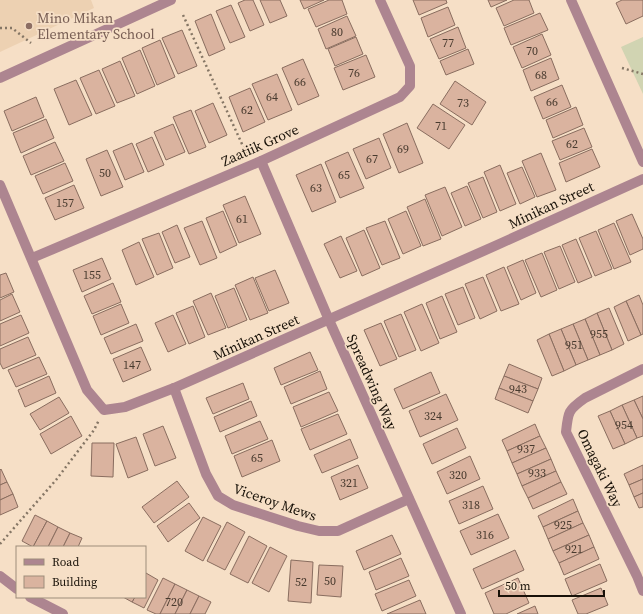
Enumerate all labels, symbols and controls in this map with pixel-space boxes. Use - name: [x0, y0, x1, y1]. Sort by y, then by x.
- place label: Mino Mikan Elementary School: [37, 8, 155, 44]
- marker: Mino Mikan Elementary School: [24, 21, 34, 31]
- house number: 80: [331, 24, 343, 40]
- house number: 77: [442, 35, 454, 51]
- house number: 70: [526, 43, 538, 59]
- house number: 76: [348, 65, 360, 81]
- house number: 68: [535, 67, 547, 83]
- house number: 66: [294, 74, 306, 90]
- house number: 64: [266, 89, 278, 105]
- house number: 66: [546, 94, 558, 110]
- house number: 73: [457, 95, 469, 111]
- house number: 62: [241, 102, 253, 118]
- house number: 71: [435, 118, 447, 134]
- street label: Zaatiik Grove: [218, 119, 302, 171]
- house number: 62: [566, 136, 578, 152]
- house number: 69: [397, 141, 409, 157]
- house number: 67: [366, 151, 378, 167]
- house number: 50: [99, 165, 111, 181]
- house number: 65: [338, 167, 350, 183]
- street label: Minikan Street: [505, 176, 597, 234]
- house number: 63: [310, 180, 322, 196]
- house number: 157: [56, 195, 74, 211]
- house number: 61: [236, 211, 248, 227]
- house number: 155: [83, 267, 101, 283]
- street label: Minikan Street: [210, 309, 303, 365]
- house number: 955: [590, 326, 608, 342]
- street label: Spreadwing Way: [342, 331, 402, 434]
- house number: 951: [565, 337, 583, 353]
- house number: 147: [123, 357, 141, 373]
- house number: 943: [509, 381, 527, 397]
- house number: 324: [424, 408, 442, 424]
- house number: 954: [615, 417, 633, 433]
- street label: Omagaki Way: [572, 425, 628, 511]
- house number: 937: [517, 441, 535, 457]
- house number: 65: [251, 450, 263, 466]
- house number: 933: [528, 465, 546, 481]
- house number: 320: [449, 467, 467, 483]
- house number: 321: [340, 475, 358, 491]
- street label: Viceroy Mews: [231, 478, 319, 526]
- house number: 318: [462, 497, 480, 513]
- house number: 925: [554, 517, 572, 533]
- house number: 316: [476, 527, 494, 543]
- house number: 921: [565, 541, 583, 557]
- legend: [16, 546, 146, 598]
- text: Road: [52, 554, 79, 570]
- scale bar: [499, 572, 604, 598]
- house number: 50: [324, 573, 336, 589]
- text: Building: [52, 574, 97, 590]
- house number: 52: [295, 574, 307, 590]
- text: 50 m: [505, 578, 531, 594]
- house number: 720: [165, 594, 183, 610]

